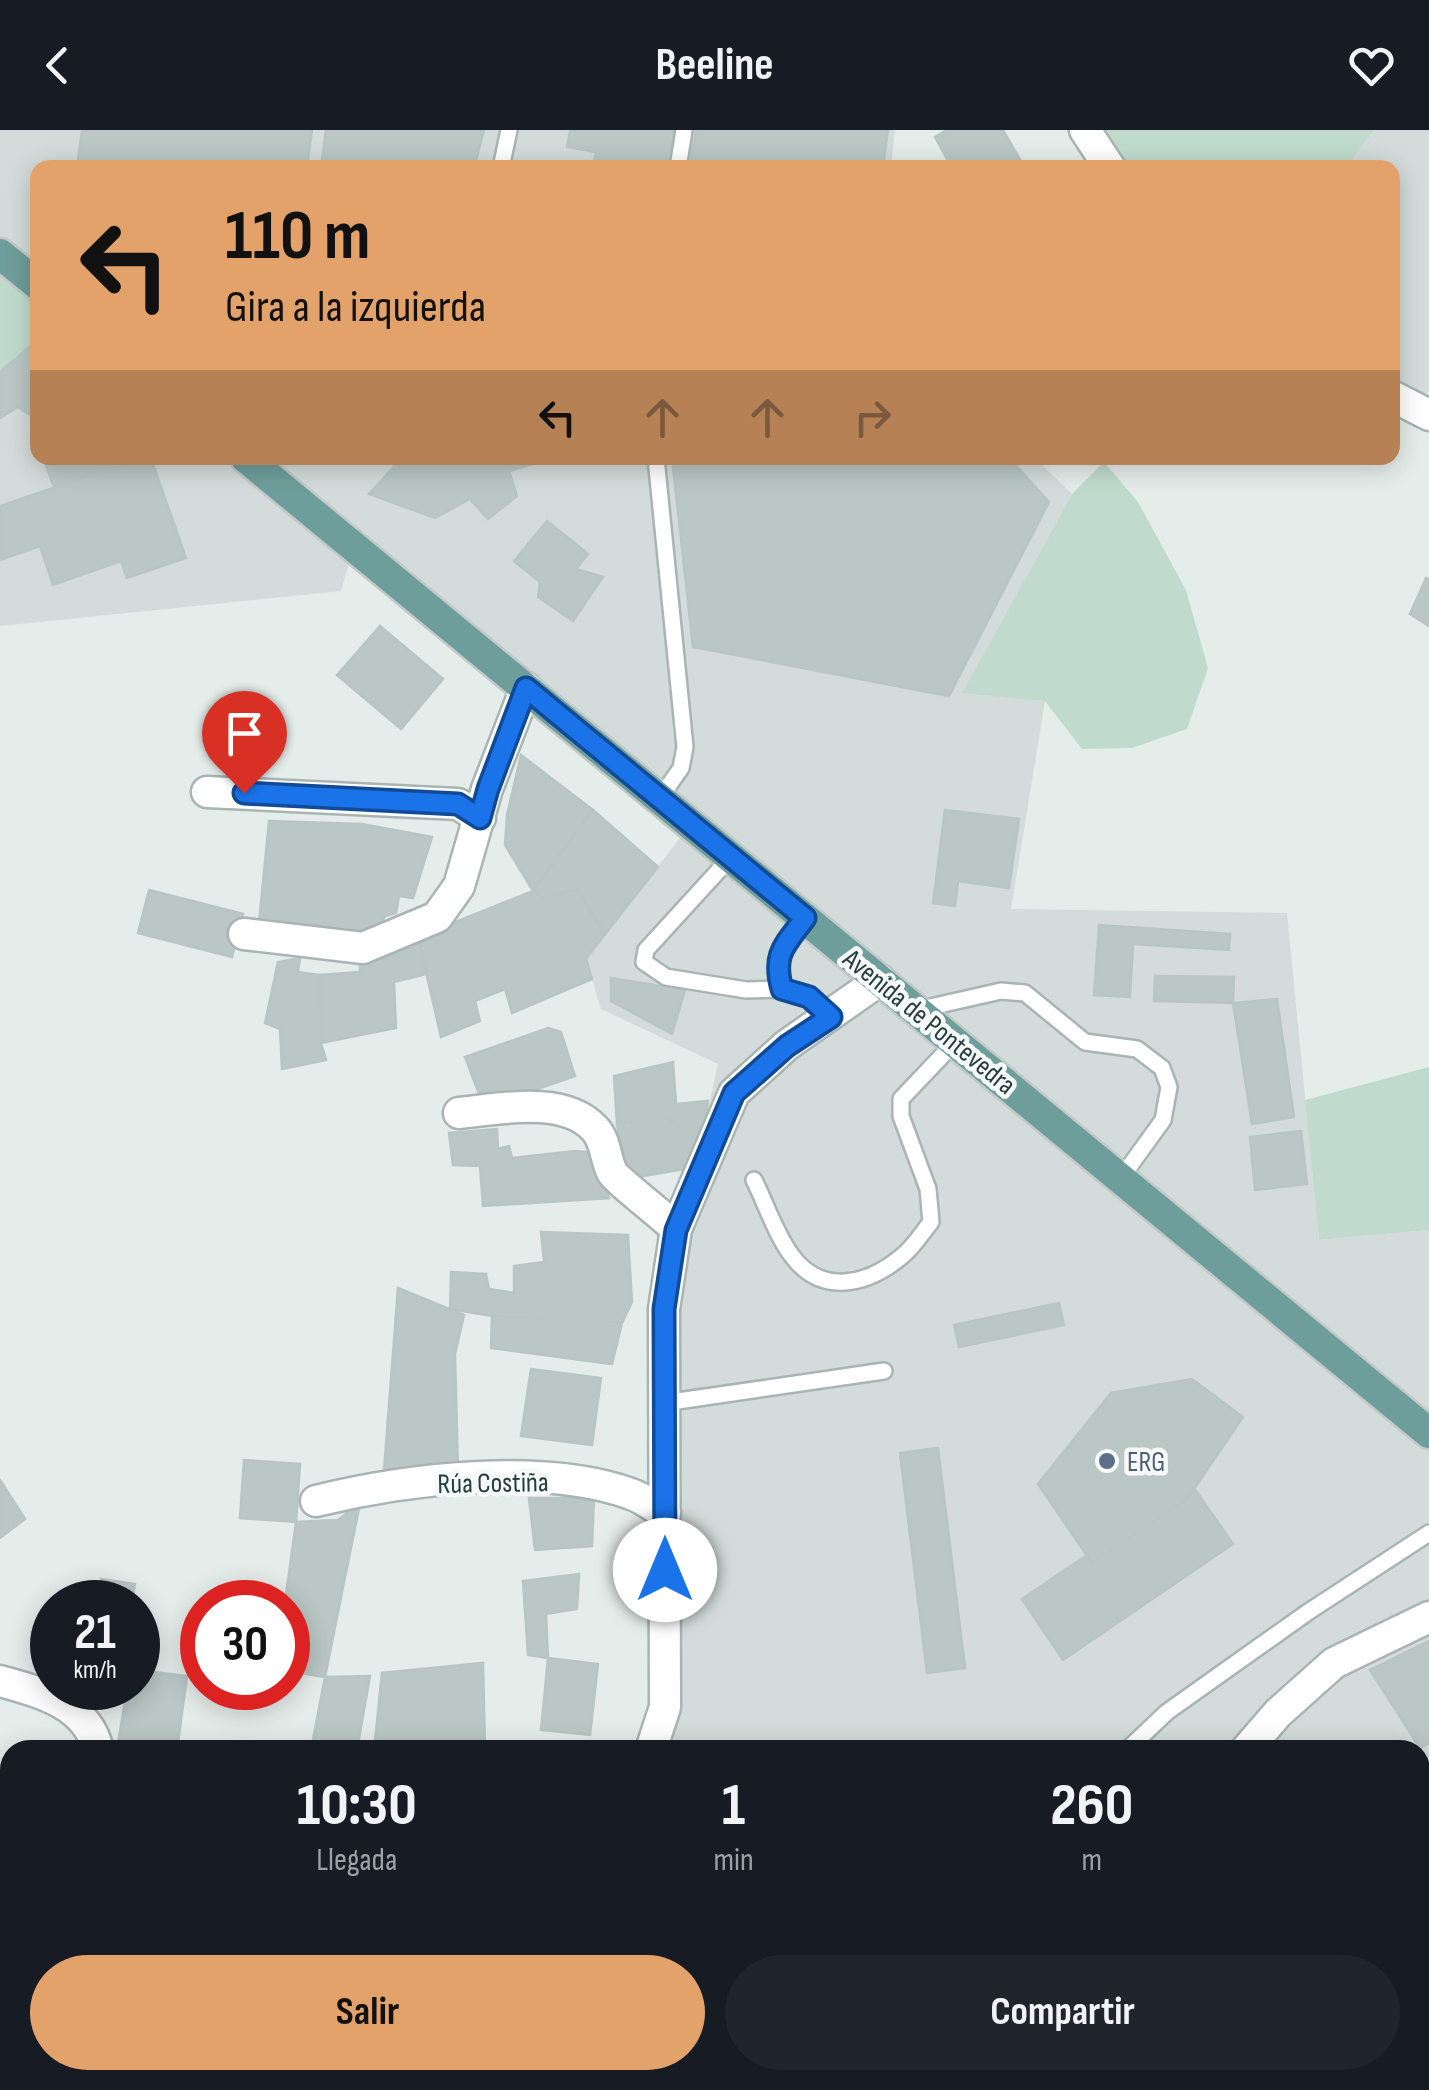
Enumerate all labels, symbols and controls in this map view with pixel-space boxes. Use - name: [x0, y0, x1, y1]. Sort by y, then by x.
- icon: back: [30, 38, 85, 93]
- text: Beeline: [656, 38, 773, 93]
- icon: heart: [1344, 38, 1399, 93]
- text: 110 m: [225, 195, 371, 279]
- icon: left: [60, 200, 190, 330]
- text: Gira a la izquierda: [225, 280, 486, 335]
- icon: left: [530, 390, 585, 445]
- icon: ahead: [635, 390, 690, 445]
- icon: ahead: [740, 390, 795, 445]
- icon: right: [845, 390, 900, 445]
- pin: [202, 691, 287, 794]
- icon: arrive: [217, 706, 272, 761]
- street label: Avenida de Pontevedra: [836, 942, 1022, 1102]
- place label: ERG: [1127, 1446, 1165, 1479]
- marker: ERG: [1096, 1450, 1118, 1472]
- street label: Rúa Costiña: [437, 1466, 549, 1501]
- position arrow: [613, 1518, 717, 1622]
- speed limit sign: 30: [180, 1580, 310, 1710]
- text: 21: [74, 1603, 116, 1663]
- text: km/h: [73, 1655, 117, 1686]
- text: 10:30: [297, 1770, 417, 1842]
- text: 1: [722, 1770, 745, 1842]
- text: 260: [1050, 1770, 1133, 1842]
- text: Llegada: [316, 1841, 397, 1880]
- text: min: [713, 1841, 754, 1880]
- text: m: [1082, 1841, 1102, 1880]
- button: Salir: [30, 1955, 705, 2070]
- button: Compartir: [725, 1955, 1400, 2070]

